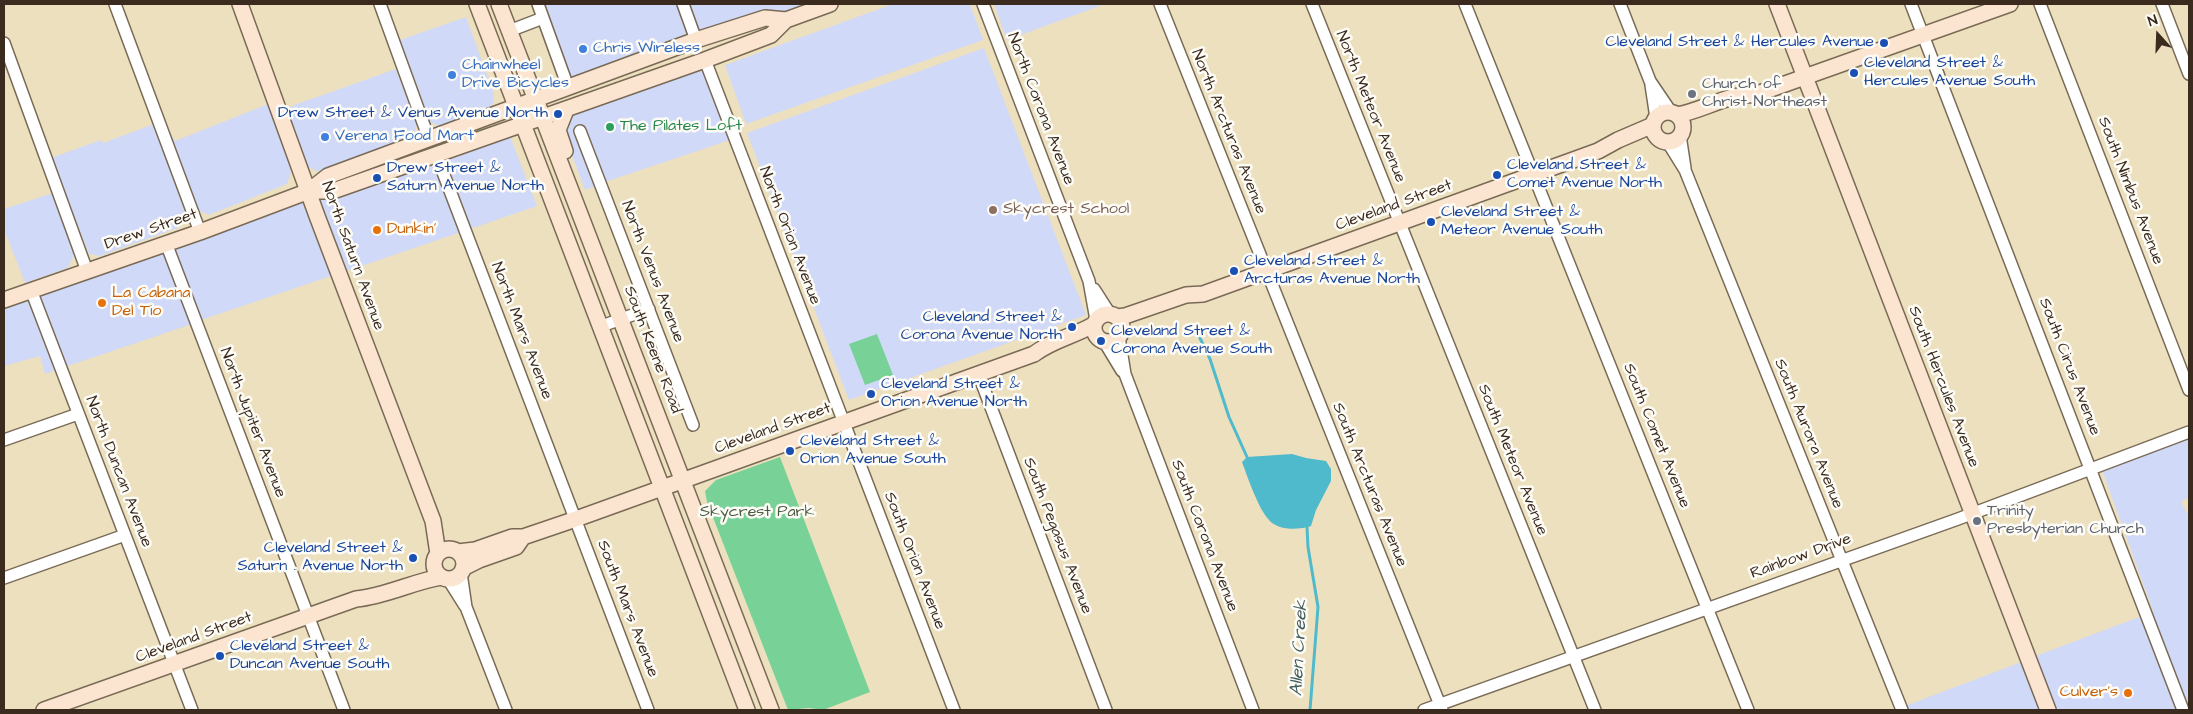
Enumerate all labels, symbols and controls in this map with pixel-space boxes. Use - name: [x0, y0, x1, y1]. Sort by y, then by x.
- north arrow: [2133, 10, 2183, 60]
- text: N: [2145, 10, 2160, 32]
- street label: North Meteor Avenue: [1331, 28, 1409, 186]
- street label: North Corona Avenue: [1002, 30, 1078, 188]
- place label: Cleveland Street & Hercules Avenue: [1605, 33, 1874, 53]
- marker: Cleveland Street & Hercules Avenue: [1878, 37, 1890, 49]
- place label: Chris Wireless: [593, 39, 700, 59]
- marker: Chris Wireless: [577, 43, 589, 55]
- street label: North Arcturas Avenue: [1186, 47, 1270, 217]
- place label: Cleveland Street & Hercules Avenue South: [1864, 54, 2035, 92]
- place label: Chainwheel Drive Bicycles: [462, 56, 569, 94]
- marker: Cleveland Street & Hercules Avenue South: [1848, 67, 1860, 79]
- marker: Chainwheel Drive Bicycles: [446, 69, 458, 81]
- place label: Church of Christ Northeast: [1702, 75, 1827, 113]
- marker: Church of Christ Northeast: [1686, 88, 1698, 100]
- place label: Drew Street & Venus Avenue North: [278, 104, 548, 124]
- marker: Drew Street & Venus Avenue North: [552, 108, 564, 120]
- street label: South Nimbus Avenue: [2093, 114, 2167, 268]
- place label: The Pilates Loft: [620, 117, 742, 137]
- marker: The Pilates Loft: [604, 121, 616, 133]
- place label: Verena Food Mart: [335, 127, 474, 147]
- marker: Verena Food Mart: [319, 131, 331, 143]
- place label: Cleveland Street & Comet Avenue North: [1507, 156, 1662, 194]
- place label: Drew Street & Saturn Avenue North: [387, 159, 544, 197]
- street label: North Orion Avenue: [754, 164, 824, 308]
- marker: Cleveland Street & Comet Avenue North: [1491, 169, 1503, 181]
- marker: Drew Street & Saturn Avenue North: [371, 172, 383, 184]
- street label: Cleveland Street: [1333, 176, 1455, 236]
- street label: North Saturn Avenue: [316, 179, 388, 333]
- street label: North Venus Avenue: [616, 199, 688, 345]
- place label: Skycrest School: [1003, 200, 1129, 220]
- place label: Cleveland Street & Meteor Avenue South: [1441, 203, 1602, 241]
- marker: Skycrest School: [987, 204, 999, 216]
- street label: Drew Street: [102, 205, 200, 255]
- marker: Cleveland Street & Meteor Avenue South: [1425, 216, 1437, 228]
- place label: Dunkin': [387, 220, 436, 240]
- marker: Dunkin': [371, 224, 383, 236]
- place label: Cleveland Street & Arcturas Avenue North: [1244, 252, 1420, 290]
- street label: North Mars Avenue: [486, 260, 556, 402]
- marker: Cleveland Street & Arcturas Avenue North: [1228, 265, 1240, 277]
- place label: La Cabana Del Tio: [112, 284, 190, 322]
- street label: South Keene Road: [619, 284, 685, 416]
- street label: South Cirus Avenue: [2034, 296, 2104, 438]
- marker: La Cabana Del Tio: [96, 297, 108, 309]
- street label: South Hercules Avenue: [1903, 304, 1983, 470]
- place label: Cleveland Street & Corona Avenue North: [901, 308, 1062, 346]
- marker: Cleveland Street & Corona Avenue North: [1066, 321, 1078, 333]
- place label: Cleveland Street & Corona Avenue South: [1111, 322, 1272, 360]
- marker: Cleveland Street & Corona Avenue South: [1095, 335, 1107, 347]
- street label: North Jupiter Avenue: [215, 345, 289, 501]
- street label: South Aurora Avenue: [1769, 356, 1847, 512]
- street label: South Comet Avenue: [1618, 361, 1694, 511]
- place label: Cleveland Street & Orion Avenue North: [881, 375, 1027, 413]
- street label: South Meteor Avenue: [1473, 382, 1551, 538]
- marker: Cleveland Street & Orion Avenue North: [865, 388, 877, 400]
- street label: North Duncan Avenue: [80, 394, 156, 550]
- street label: Cleveland Street: [712, 399, 834, 459]
- street label: South Arcturas Avenue: [1327, 400, 1411, 570]
- place label: Cleveland Street & Orion Avenue South: [800, 432, 946, 470]
- marker: Cleveland Street & Orion Avenue South: [784, 445, 796, 457]
- street label: South Pegasus Avenue: [1018, 455, 1096, 617]
- street label: South Corona Avenue: [1166, 457, 1242, 615]
- street label: South Orion Avenue: [879, 490, 949, 632]
- place label: Trinity Presbyterian Church: [1987, 502, 2144, 540]
- park label: Skycrest Park: [700, 503, 814, 523]
- marker: Trinity Presbyterian Church: [1971, 515, 1983, 527]
- street label: Rainbow Drive: [1748, 530, 1854, 584]
- street label: South Mars Avenue: [592, 538, 662, 680]
- place label: Cleveland Street & Saturn . Avenue North: [237, 539, 403, 577]
- marker: Cleveland Street & Saturn . Avenue North: [407, 552, 419, 564]
- water label: Allen Creek: [1287, 599, 1313, 697]
- street label: Cleveland Street: [133, 608, 255, 668]
- place label: Cleveland Street & Duncan Avenue South: [230, 637, 389, 675]
- marker: Cleveland Street & Duncan Avenue South: [214, 650, 226, 662]
- place label: Culver's: [2060, 683, 2118, 703]
- marker: Culver's: [2122, 687, 2134, 699]

